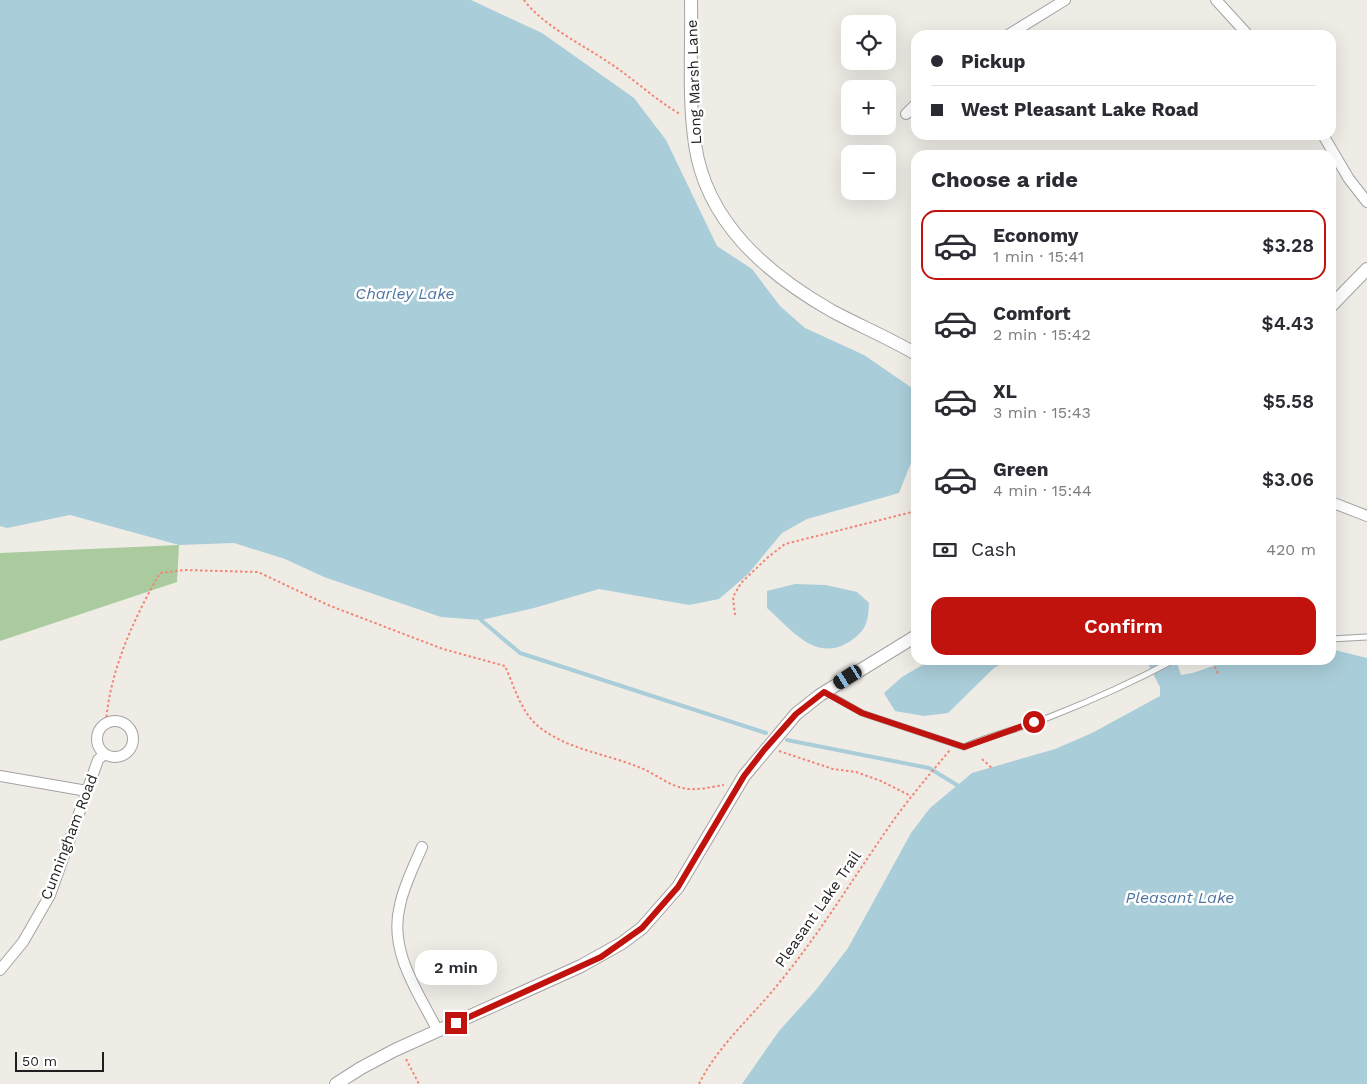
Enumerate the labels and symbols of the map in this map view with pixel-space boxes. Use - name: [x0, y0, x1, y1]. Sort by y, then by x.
- street label: Long Marsh Lane: [683, 19, 705, 145]
- water label: Charley Lake: [355, 284, 455, 303]
- car: [831, 663, 864, 691]
- route start: [1023, 711, 1045, 733]
- street label: Cunningham Road: [37, 772, 101, 902]
- street label: Pleasant Lake Trail: [771, 847, 865, 971]
- water label: Pleasant Lake: [1126, 888, 1234, 907]
- callout: 2 min: [415, 950, 497, 986]
- route end: [445, 1012, 467, 1034]
- scale bar: [15, 1049, 104, 1072]

